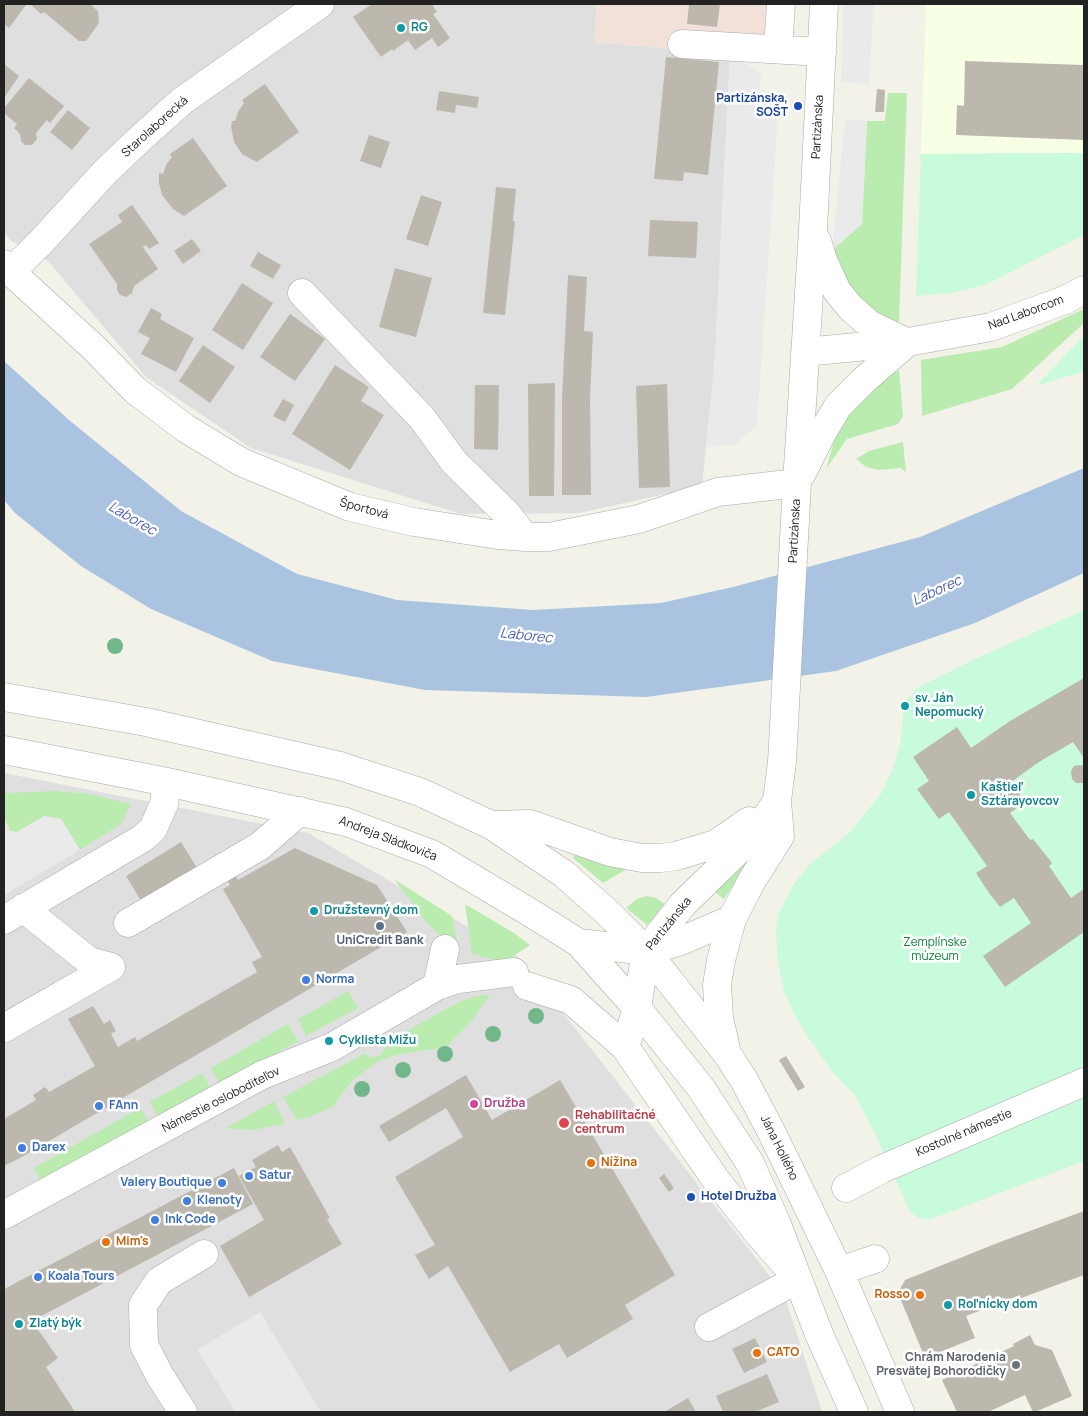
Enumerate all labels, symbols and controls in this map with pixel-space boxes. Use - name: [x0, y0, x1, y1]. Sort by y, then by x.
- place label: RG: [411, 21, 428, 35]
- marker: RG: [395, 22, 407, 34]
- place label: Partizánska, SOŠT: [716, 92, 788, 120]
- street label: Starolaborecká: [119, 93, 191, 161]
- street label: Partizánska: [809, 95, 827, 159]
- marker: Partizánska, SOŠT: [792, 100, 804, 112]
- street label: Nad Laborcom: [986, 293, 1066, 333]
- street label: Športová: [338, 496, 390, 522]
- water label: Laborec: [105, 499, 159, 539]
- street label: Partizánska: [786, 499, 804, 563]
- water label: Laborec: [910, 572, 964, 610]
- water label: Laborec: [499, 625, 553, 647]
- place label: sv. Ján Nepomucký: [915, 692, 984, 720]
- marker: sv. Ján Nepomucký: [899, 700, 911, 712]
- place label: Kaštieľ Sztárayovcov: [981, 781, 1059, 809]
- marker: Kaštieľ Sztárayovcov: [965, 789, 977, 801]
- street label: Andreja Sládkoviča: [337, 814, 439, 864]
- street label: Partizánska: [643, 894, 695, 954]
- place label: Družstevný dom: [324, 904, 418, 918]
- marker: Družstevný dom: [308, 905, 320, 917]
- marker: UniCredit Bank: [374, 920, 386, 932]
- place label: UniCredit Bank: [336, 934, 424, 948]
- park label: Zemplínske múzeum: [903, 936, 967, 964]
- place label: Norma: [316, 973, 355, 987]
- marker: Norma: [300, 974, 312, 986]
- place label: Cyklista Mižu: [339, 1034, 416, 1048]
- marker: Cyklista Mižu: [323, 1035, 335, 1047]
- street label: Námestie osloboditeľov: [160, 1064, 282, 1136]
- place label: Družba: [484, 1097, 525, 1111]
- marker: Družba: [468, 1098, 480, 1110]
- place label: FAnn: [109, 1099, 138, 1113]
- marker: FAnn: [93, 1100, 105, 1112]
- street label: Kostolné námestie: [914, 1106, 1014, 1160]
- place label: Rehabilitačné centrum: [575, 1109, 656, 1137]
- street label: Jána Hollého: [757, 1113, 801, 1183]
- marker: Rehabilitačné centrum: [557, 1116, 571, 1130]
- place label: Darex: [32, 1141, 66, 1155]
- marker: Darex: [16, 1142, 28, 1154]
- place label: Nížina: [601, 1156, 637, 1170]
- marker: Nížina: [585, 1157, 597, 1169]
- place label: Satur: [259, 1169, 291, 1183]
- marker: Satur: [243, 1170, 255, 1182]
- place label: Valery Boutique: [120, 1176, 212, 1190]
- marker: Valery Boutique: [216, 1177, 228, 1189]
- place label: Hotel Družba: [701, 1190, 776, 1204]
- marker: Hotel Družba: [685, 1191, 697, 1203]
- place label: Klenoty: [197, 1194, 242, 1208]
- marker: Klenoty: [181, 1195, 193, 1207]
- place label: Ink Code: [165, 1213, 216, 1227]
- marker: Ink Code: [149, 1214, 161, 1226]
- place label: Mim's: [116, 1235, 149, 1249]
- marker: Mim's: [100, 1236, 112, 1248]
- place label: Koala Tours: [48, 1270, 115, 1284]
- marker: Koala Tours: [32, 1271, 44, 1283]
- place label: Rosso: [874, 1288, 910, 1302]
- marker: Rosso: [914, 1289, 926, 1301]
- place label: Roľnícky dom: [958, 1298, 1038, 1312]
- marker: Roľnícky dom: [942, 1299, 954, 1311]
- place label: Zlatý býk: [29, 1317, 81, 1331]
- marker: Zlatý býk: [13, 1318, 25, 1330]
- place label: CATO: [767, 1346, 799, 1360]
- marker: CATO: [751, 1347, 763, 1359]
- place label: Chrám Narodenia Presvätej Bohorodičky: [876, 1351, 1006, 1379]
- marker: Chrám Narodenia Presvätej Bohorodičky: [1010, 1359, 1022, 1371]

